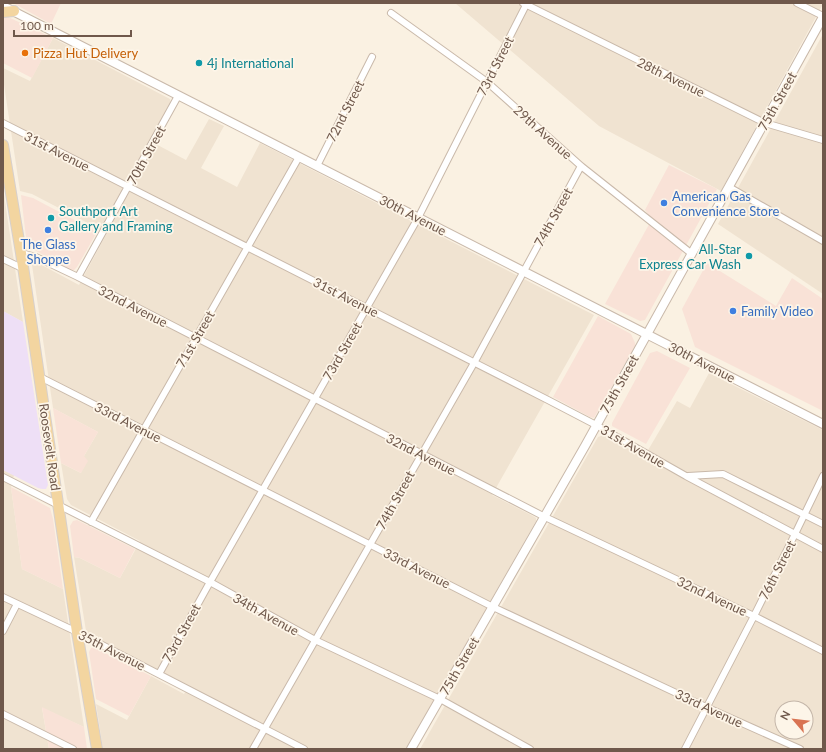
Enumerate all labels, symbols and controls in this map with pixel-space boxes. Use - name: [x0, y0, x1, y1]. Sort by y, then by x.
- scale bar: [14, 12, 131, 38]
- text: 100 m: [20, 18, 54, 33]
- street label: 73rd Street: [473, 33, 517, 98]
- place label: Pizza Hut Delivery: [33, 45, 138, 61]
- marker: Pizza Hut Delivery: [20, 48, 30, 58]
- street label: 28th Avenue: [635, 54, 707, 100]
- place label: 4j International: [207, 55, 294, 71]
- marker: 4j International: [194, 58, 204, 68]
- street label: 75th Street: [754, 69, 800, 133]
- street label: 72nd Street: [323, 77, 368, 145]
- street label: 29th Avenue: [511, 102, 576, 162]
- street label: 70th Street: [123, 123, 169, 187]
- street label: 31st Avenue: [22, 128, 93, 174]
- street label: 74th Street: [530, 185, 576, 249]
- place label: American Gas Convenience Store: [672, 188, 779, 219]
- street label: 30th Avenue: [377, 191, 449, 239]
- marker: American Gas Convenience Store: [659, 198, 669, 208]
- place label: Southport Art Gallery and Framing: [59, 203, 173, 234]
- marker: Southport Art Gallery and Framing: [46, 213, 56, 223]
- marker: The Glass Shoppe: [43, 225, 53, 235]
- place label: The Glass Shoppe: [20, 236, 76, 267]
- place label: All-Star Express Car Wash: [639, 241, 741, 272]
- marker: All-Star Express Car Wash: [744, 251, 754, 261]
- street label: 31st Avenue: [311, 274, 382, 320]
- street label: 32nd Avenue: [96, 282, 170, 330]
- place label: Family Video: [741, 303, 813, 319]
- marker: Family Video: [728, 306, 738, 316]
- street label: 71st Street: [172, 307, 218, 370]
- street label: 73rd Street: [319, 319, 365, 383]
- street label: 30th Avenue: [666, 338, 738, 386]
- street label: 75th Street: [596, 352, 642, 416]
- street label: 33rd Avenue: [92, 398, 164, 446]
- street label: Roosevelt Road: [36, 402, 64, 492]
- street label: 31st Avenue: [598, 421, 668, 471]
- street label: 32nd Avenue: [384, 430, 458, 478]
- street label: 74th Street: [372, 468, 418, 532]
- street label: 76th Street: [755, 537, 799, 602]
- street label: 33rd Avenue: [381, 544, 453, 592]
- street label: 32nd Avenue: [674, 573, 750, 619]
- street label: 34th Avenue: [230, 589, 302, 639]
- street label: 73rd Street: [158, 601, 204, 665]
- street label: 35th Avenue: [76, 626, 148, 674]
- street label: 75th Street: [436, 634, 482, 698]
- street label: 33rd Avenue: [673, 685, 745, 731]
- north arrow: [774, 700, 814, 740]
- text: N: [777, 708, 792, 722]

